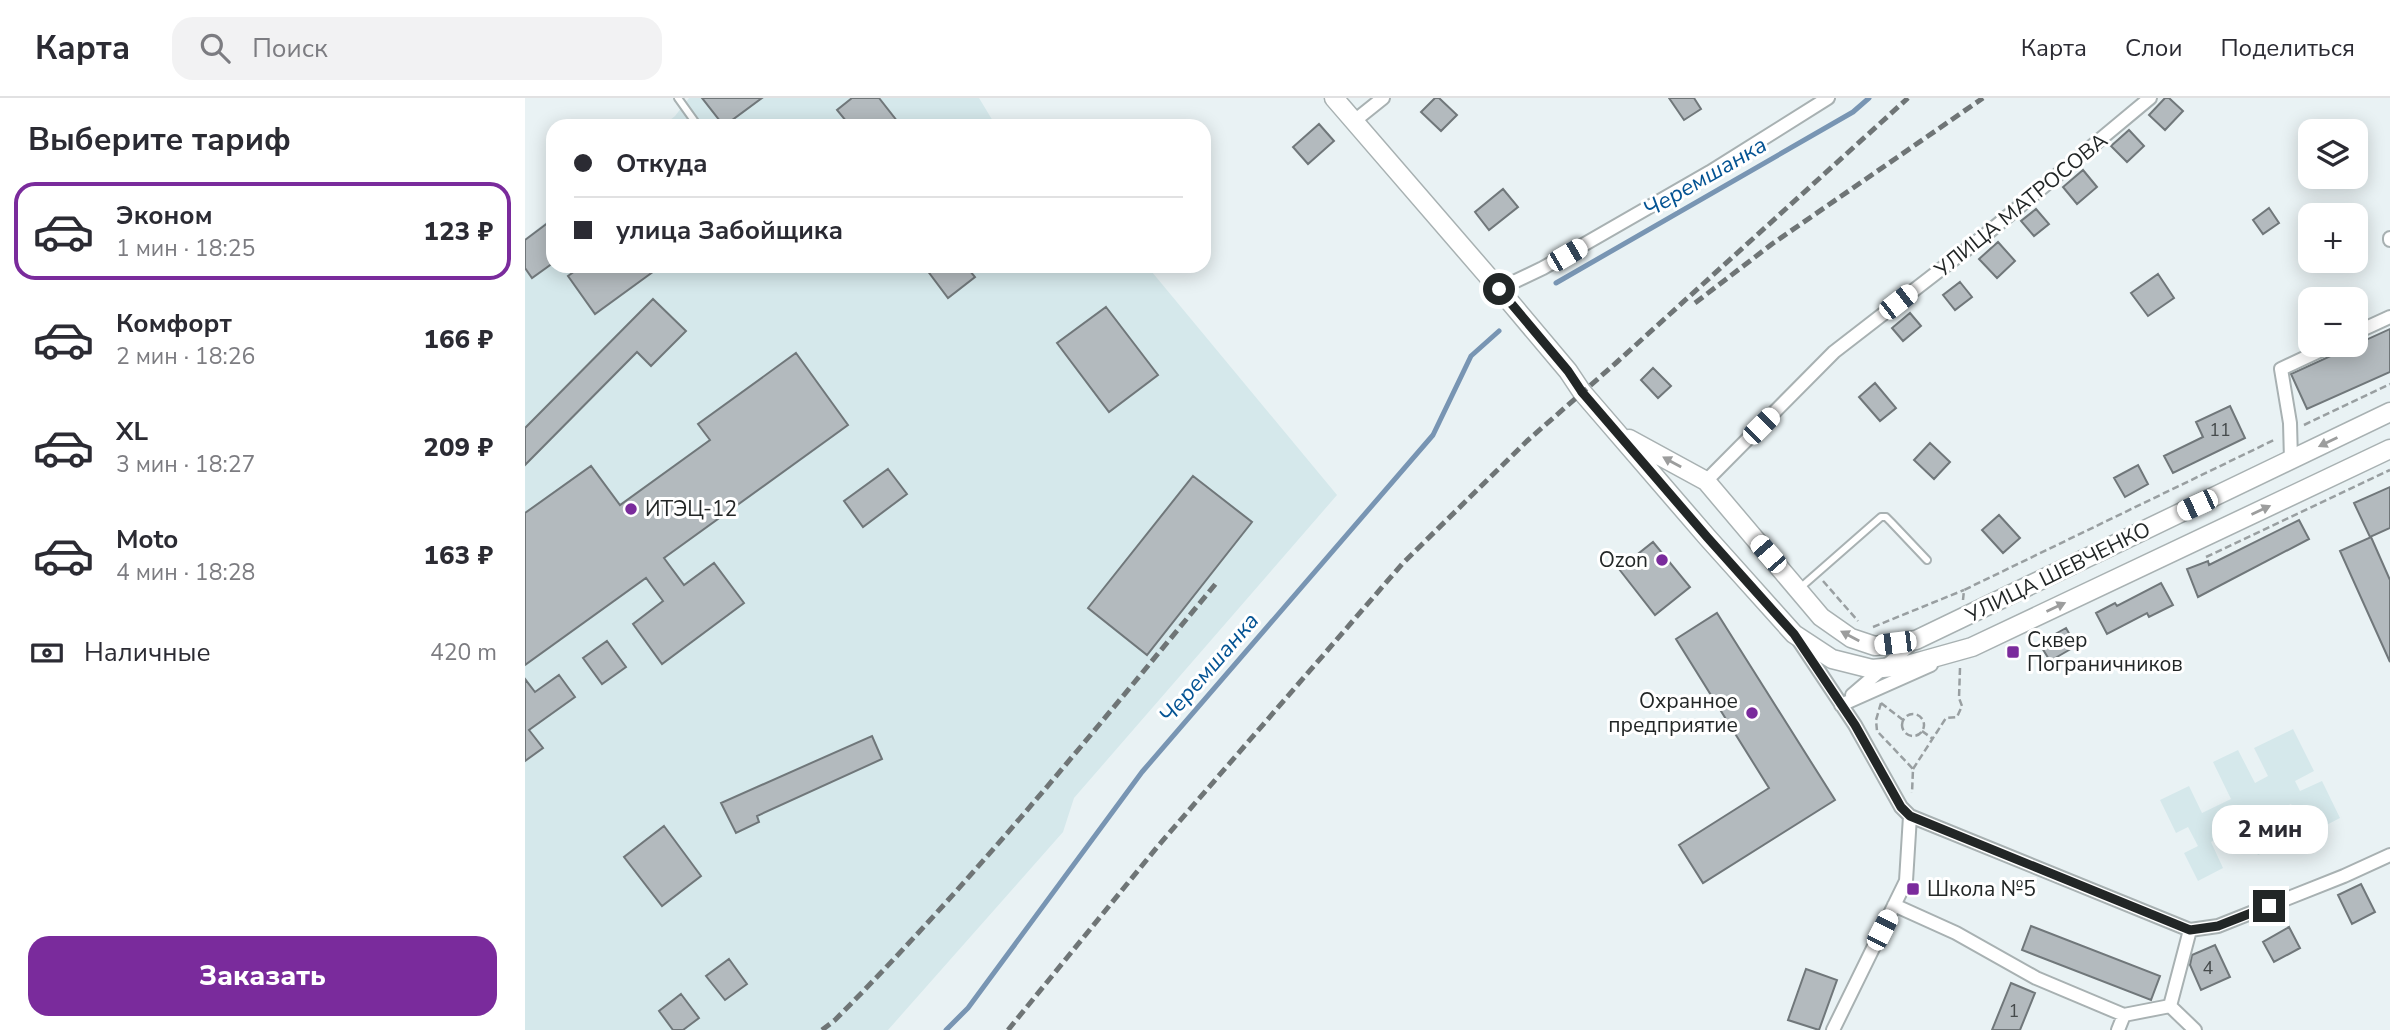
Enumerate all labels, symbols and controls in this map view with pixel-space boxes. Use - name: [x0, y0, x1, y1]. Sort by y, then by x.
- search box: [172, 17, 662, 80]
- text: Карта: [35, 26, 130, 71]
- icon: search: [196, 29, 234, 67]
- text: Поиск: [252, 31, 328, 66]
- text: Карта: [2021, 32, 2087, 64]
- text: Слои: [2125, 32, 2182, 64]
- text: Поделиться: [2220, 32, 2355, 64]
- text: Выберите тариф: [28, 118, 291, 161]
- map controls: [2298, 119, 2368, 357]
- button: layers: [2298, 119, 2368, 189]
- street label: УЛИЦА МАТРОСОВА: [1928, 127, 2113, 284]
- water label: Черемшанка: [1637, 129, 1773, 225]
- text: Откуда: [616, 146, 708, 181]
- text: Эконом: [116, 198, 213, 233]
- icon: car: [32, 200, 95, 263]
- button: +: [2298, 203, 2368, 273]
- text: улица Забойщика: [616, 213, 843, 248]
- text: 123 ₽: [423, 214, 493, 249]
- text: 1 мин · 18:25: [116, 233, 255, 264]
- car: [1544, 235, 1591, 275]
- route start: [1483, 273, 1515, 305]
- car: [1875, 281, 1922, 323]
- button: −: [2298, 287, 2368, 357]
- text: Комфорт: [116, 306, 232, 341]
- icon: car: [32, 308, 95, 371]
- text: 166 ₽: [423, 322, 493, 357]
- text: 2 мин · 18:26: [116, 341, 255, 372]
- car: [1739, 404, 1784, 448]
- text: XL: [116, 414, 148, 449]
- icon: car: [32, 416, 95, 479]
- house number: 11: [2209, 418, 2231, 442]
- text: 209 ₽: [423, 430, 493, 465]
- one-way arrow: [2318, 436, 2339, 447]
- text: 3 мин · 18:27: [116, 449, 255, 480]
- one-way arrow: [1662, 456, 1681, 468]
- car: [2174, 487, 2221, 523]
- place label: ИТЭЦ-12: [645, 495, 737, 523]
- marker: ИТЭЦ-12: [623, 501, 639, 517]
- one-way arrow: [2251, 504, 2271, 515]
- street label: УЛИЦА ШЕВЧЕНКО: [1960, 515, 2155, 629]
- text: Moto: [116, 522, 178, 557]
- icon: car: [32, 524, 95, 587]
- car: [1747, 531, 1790, 577]
- text: 163 ₽: [423, 538, 493, 573]
- place label: Ozon: [1599, 546, 1648, 574]
- marker: Ozon: [1654, 552, 1670, 568]
- text: 4 мин · 18:28: [116, 557, 255, 588]
- one-way arrow: [2046, 601, 2066, 613]
- water label: Черемшанка: [1152, 606, 1266, 730]
- place label: Сквер Пограничников: [2027, 626, 2183, 678]
- one-way arrow: [1840, 630, 1860, 642]
- car: [1873, 630, 1918, 656]
- icon: cash: [28, 634, 66, 672]
- text: Наличные: [84, 635, 211, 670]
- text: 420 m: [430, 637, 497, 668]
- marker: Сквер Пограничников: [2005, 644, 2021, 660]
- place label: Охранное предприятие: [1608, 687, 1738, 739]
- marker: Охранное предприятие: [1744, 705, 1760, 721]
- callout: 2 мин: [2211, 804, 2327, 854]
- text: 2 мин: [2238, 814, 2302, 845]
- place label: Школа №5: [1927, 875, 2036, 903]
- marker: Школа №5: [1905, 881, 1921, 897]
- route end: [2253, 890, 2285, 922]
- car: [1864, 907, 1901, 953]
- button: Заказать: [28, 936, 497, 1016]
- house number: 4: [2203, 956, 2214, 980]
- house number: 1: [2009, 999, 2019, 1023]

